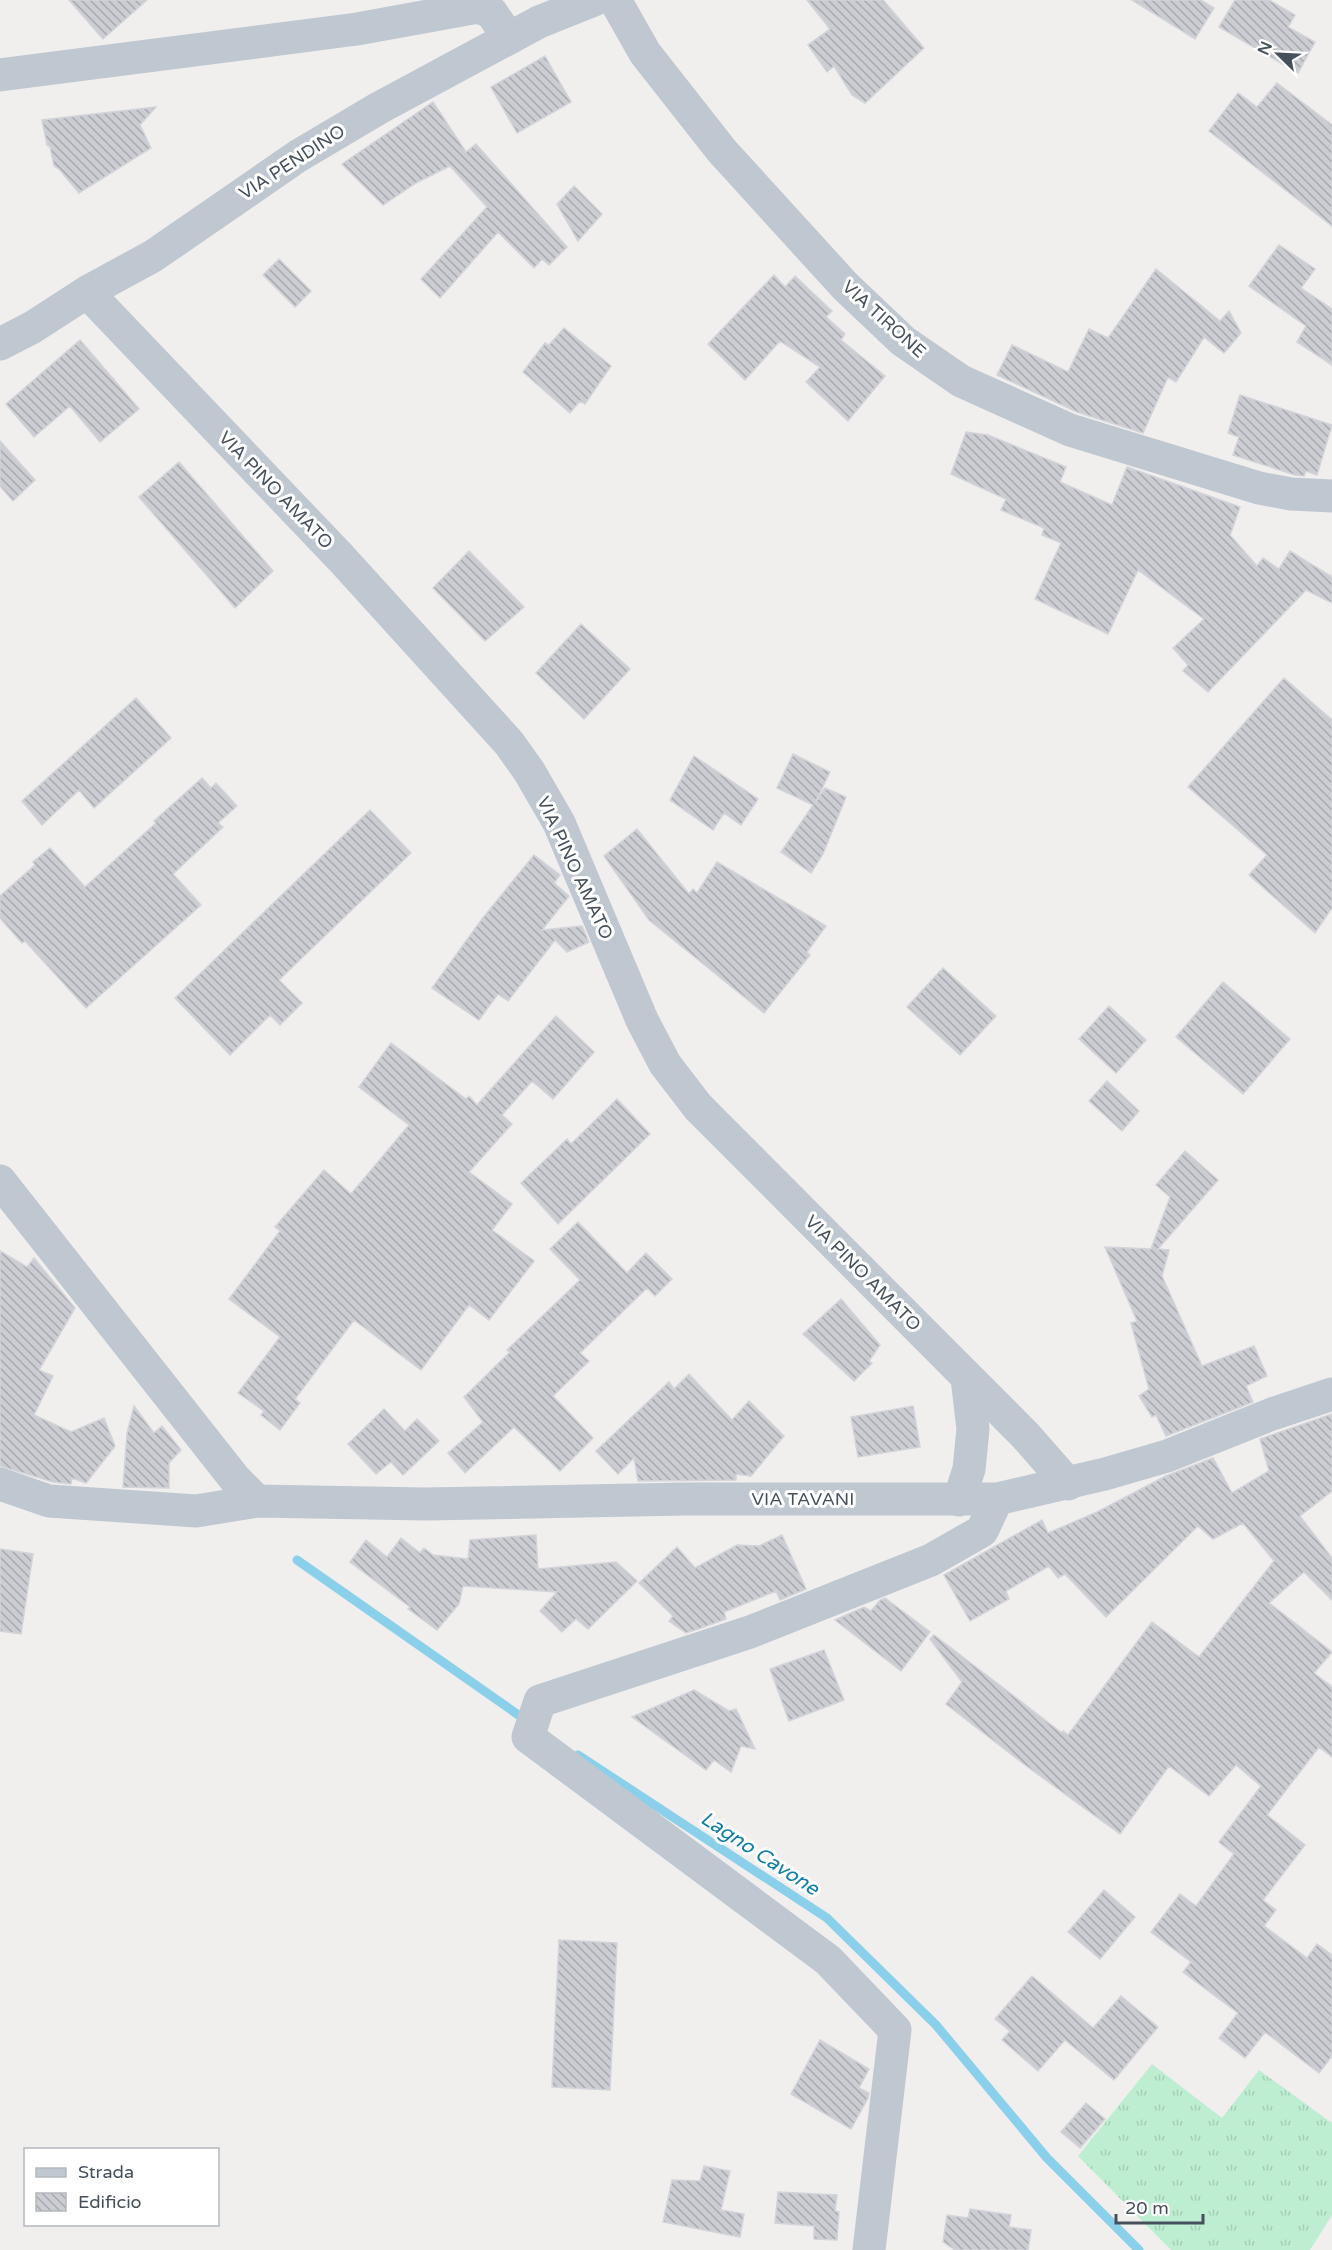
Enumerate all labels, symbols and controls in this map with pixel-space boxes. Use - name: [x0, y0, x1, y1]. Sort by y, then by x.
- north arrow: [1248, 24, 1308, 84]
- text: N: [1253, 38, 1277, 58]
- street label: VIA PENDINO: [235, 120, 349, 204]
- street label: VIA TIRONE: [838, 276, 930, 362]
- street label: VIA PINO AMATO: [214, 427, 338, 553]
- street label: VIA PINO AMATO: [532, 793, 618, 943]
- street label: VIA PINO AMATO: [800, 1210, 926, 1336]
- street label: VIA TAVANI: [752, 1488, 854, 1510]
- water label: Lagno Cavone: [696, 1807, 824, 1902]
- legend: [24, 2148, 219, 2226]
- text: Strada: [78, 2161, 134, 2183]
- scale bar: [1116, 2187, 1203, 2225]
- text: Edificio: [78, 2191, 142, 2213]
- text: 20 m: [1125, 2197, 1169, 2219]

